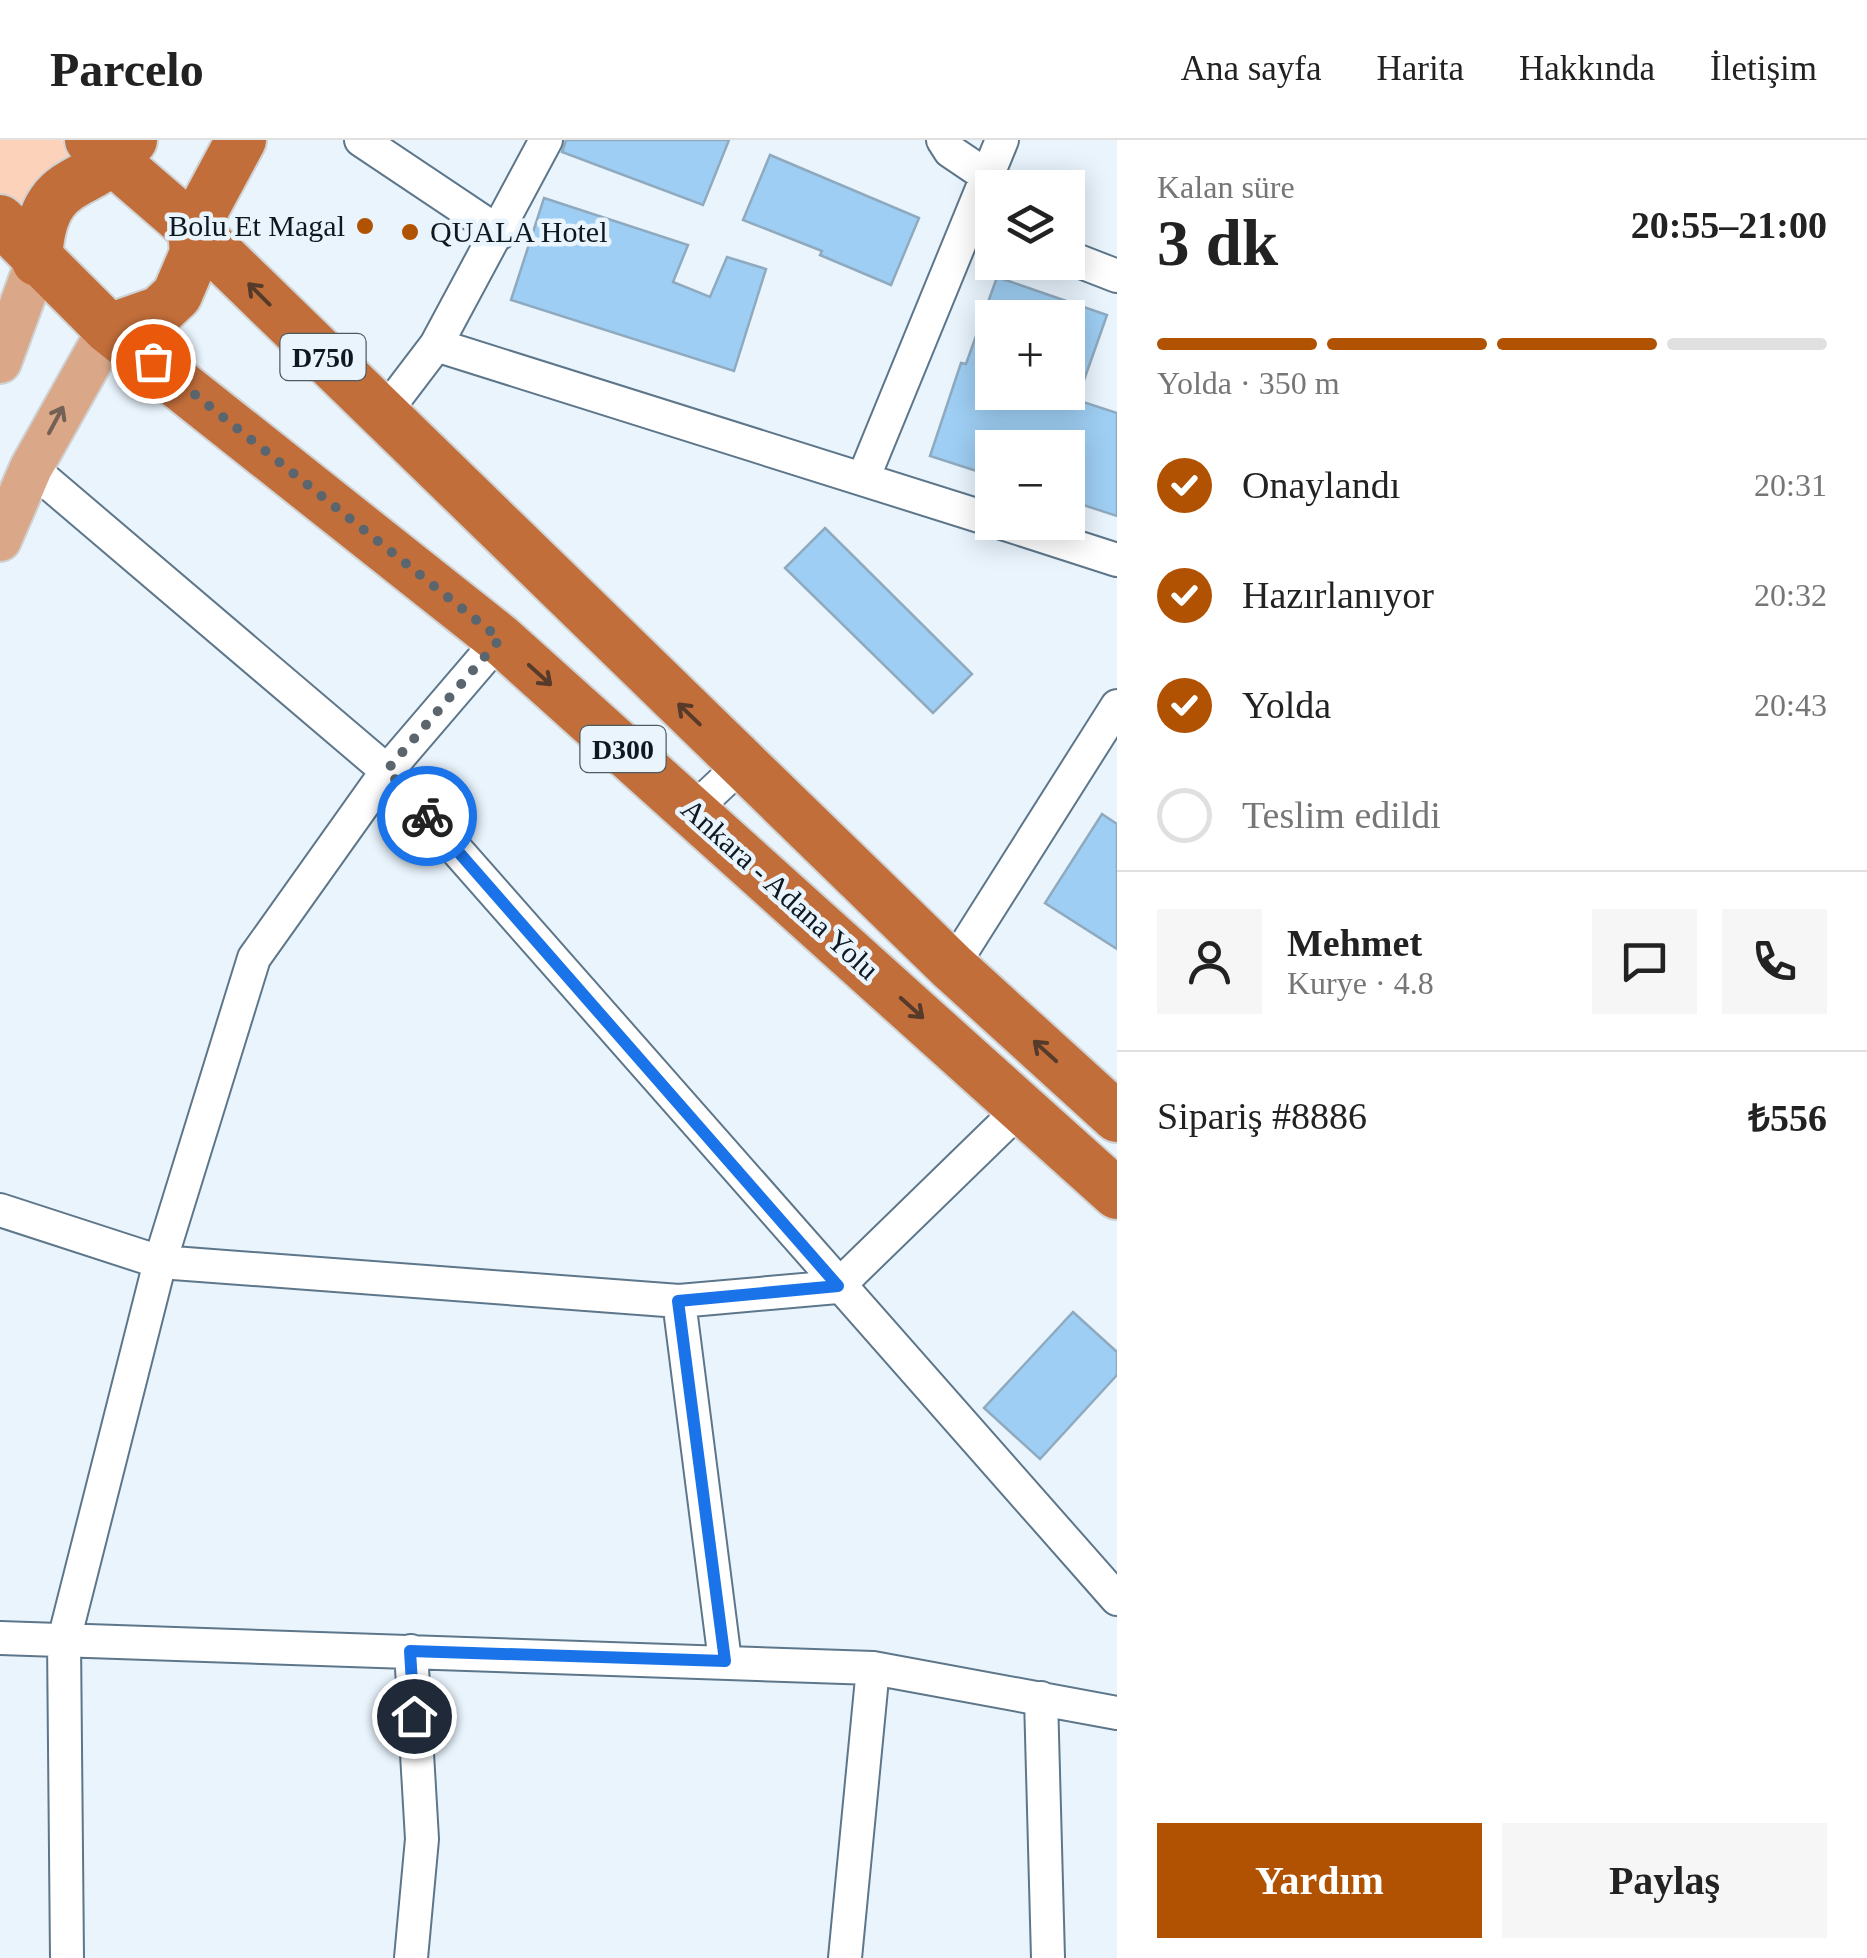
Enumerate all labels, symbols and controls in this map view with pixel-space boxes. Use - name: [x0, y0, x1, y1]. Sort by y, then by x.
- text: Parcelo: [50, 43, 204, 96]
- text: Ana sayfa: [1181, 49, 1322, 88]
- text: Harita: [1377, 49, 1464, 88]
- text: Hakkında: [1519, 49, 1655, 88]
- text: İletişim: [1710, 49, 1817, 88]
- text: Kalan süre: [1157, 169, 1295, 205]
- map controls: [975, 170, 1085, 540]
- button: layers: [975, 170, 1085, 280]
- text: 20:55–21:00: [1631, 204, 1827, 246]
- text: 3 dk: [1157, 207, 1278, 279]
- place label: Bolu Et Magal: [168, 209, 345, 242]
- marker: Bolu Et Magal: [354, 215, 376, 237]
- place label: QUALA Hotel: [430, 215, 607, 248]
- marker: QUALA Hotel: [399, 221, 421, 243]
- one-way arrow: [248, 282, 272, 306]
- button: +: [975, 300, 1085, 410]
- pin: [111, 319, 196, 404]
- icon: bag: [126, 334, 181, 389]
- road number: D750: [280, 334, 366, 380]
- text: Yolda · 350 m: [1157, 365, 1340, 401]
- one-way arrow: [47, 405, 66, 435]
- button: −: [975, 430, 1085, 540]
- icon: check: [1157, 458, 1212, 513]
- text: Onaylandı: [1242, 464, 1400, 506]
- text: 20:31: [1754, 467, 1827, 503]
- icon: check: [1157, 568, 1212, 623]
- text: Hazırlanıyor: [1242, 574, 1434, 616]
- text: 20:32: [1754, 577, 1827, 613]
- one-way arrow: [527, 663, 552, 686]
- icon: check: [1157, 678, 1212, 733]
- text: Yolda: [1242, 684, 1331, 726]
- text: 20:43: [1754, 687, 1827, 723]
- one-way arrow: [677, 702, 701, 726]
- road number: D300: [580, 726, 666, 772]
- courier: [377, 766, 477, 866]
- icon: bike: [400, 789, 455, 844]
- street label: Ankara - Adana Yolu: [675, 792, 885, 986]
- text: Teslim edildi: [1242, 794, 1441, 836]
- button: person: [1157, 909, 1262, 1014]
- button: chat: [1592, 909, 1697, 1014]
- button: phone: [1722, 909, 1827, 1014]
- text: Mehmet: [1287, 922, 1422, 964]
- text: Kurye · 4.8: [1287, 965, 1434, 1001]
- one-way arrow: [899, 997, 924, 1020]
- one-way arrow: [1033, 1040, 1058, 1063]
- text: Sipariş #8886: [1157, 1095, 1367, 1137]
- text: ₺556: [1748, 1097, 1827, 1139]
- pin: [372, 1674, 457, 1759]
- icon: home: [387, 1689, 442, 1744]
- button: Yardım: [1157, 1823, 1482, 1938]
- button: Paylaş: [1502, 1823, 1827, 1938]

